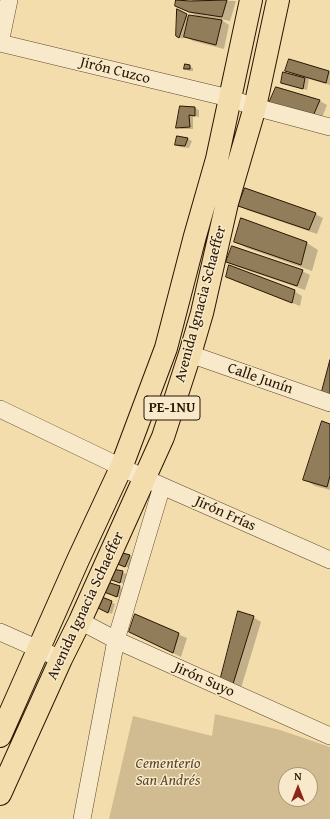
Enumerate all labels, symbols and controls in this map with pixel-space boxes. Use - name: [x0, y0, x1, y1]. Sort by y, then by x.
- street label: Jirón Cuzco: [78, 54, 152, 88]
- street label: Avenida Ignacia Schaeffer: [171, 224, 231, 384]
- street label: Calle Junín: [225, 359, 295, 399]
- road number: PE-1NU: [144, 396, 200, 420]
- street label: Jirón Frías: [192, 493, 258, 535]
- street label: Avenida Ignacia Schaeffer: [44, 529, 128, 683]
- street label: Jirón Suyo: [171, 659, 237, 701]
- park label: Cementerio San Andrés: [136, 755, 200, 790]
- north arrow: [278, 767, 318, 807]
- text: N: [294, 768, 302, 784]

